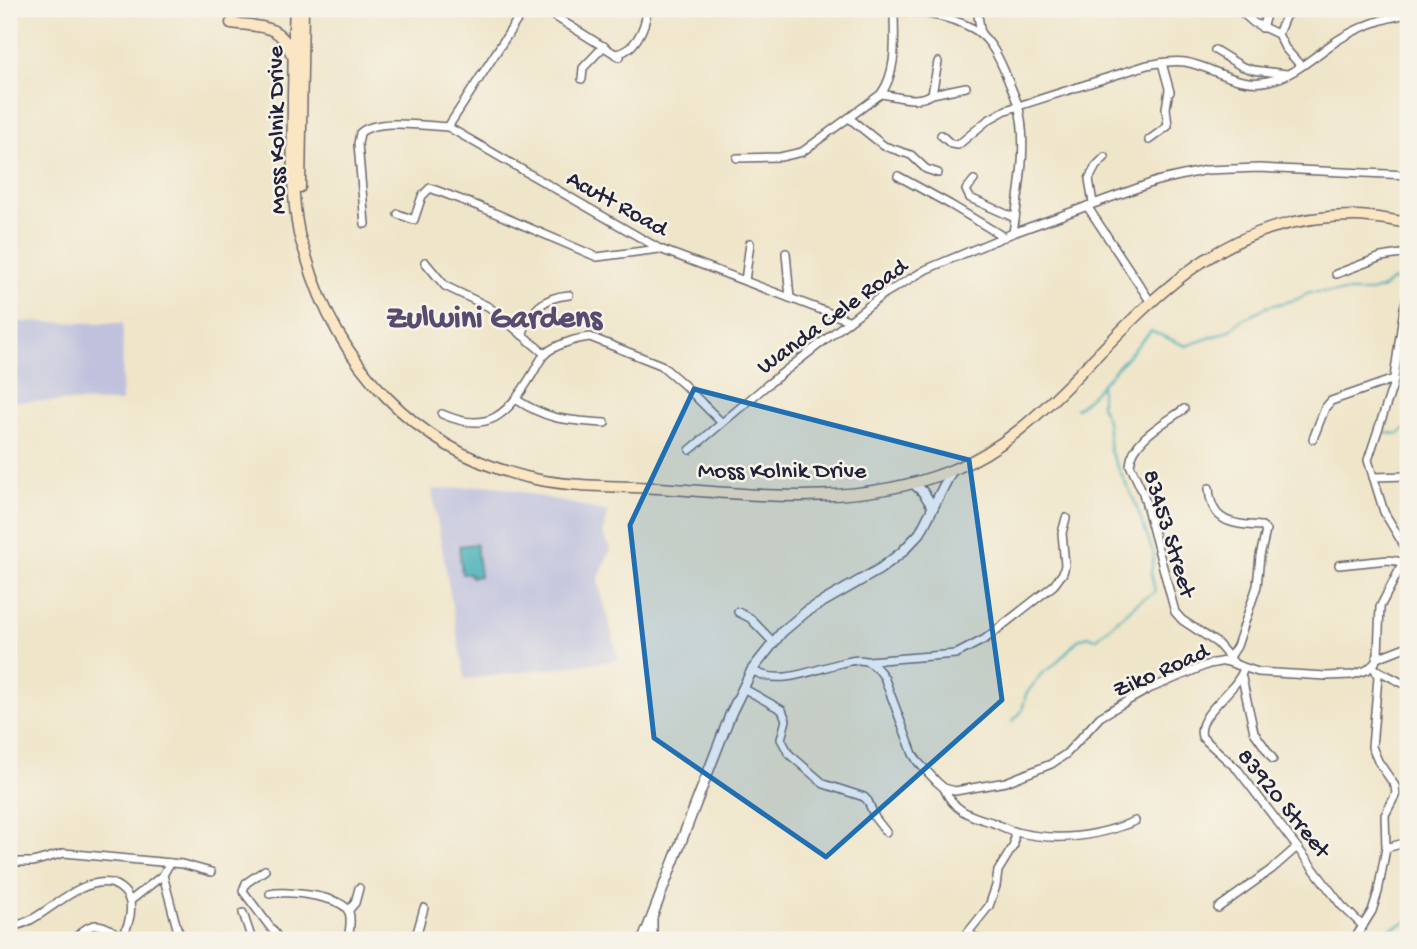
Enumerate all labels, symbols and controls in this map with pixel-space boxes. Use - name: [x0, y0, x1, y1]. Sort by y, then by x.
- street label: Moss Kolnik Drive: [263, 45, 294, 215]
- street label: Acutt Road: [561, 165, 674, 246]
- street label: Wanda Cele Road: [752, 252, 916, 382]
- district label: Zulwini Gardens: [386, 301, 604, 339]
- street label: Moss Kolnik Drive: [698, 458, 867, 487]
- street label: 83453 Street: [1135, 467, 1201, 603]
- street label: Ziko Road: [1109, 637, 1216, 706]
- street label: 83920 Street: [1229, 744, 1337, 867]

